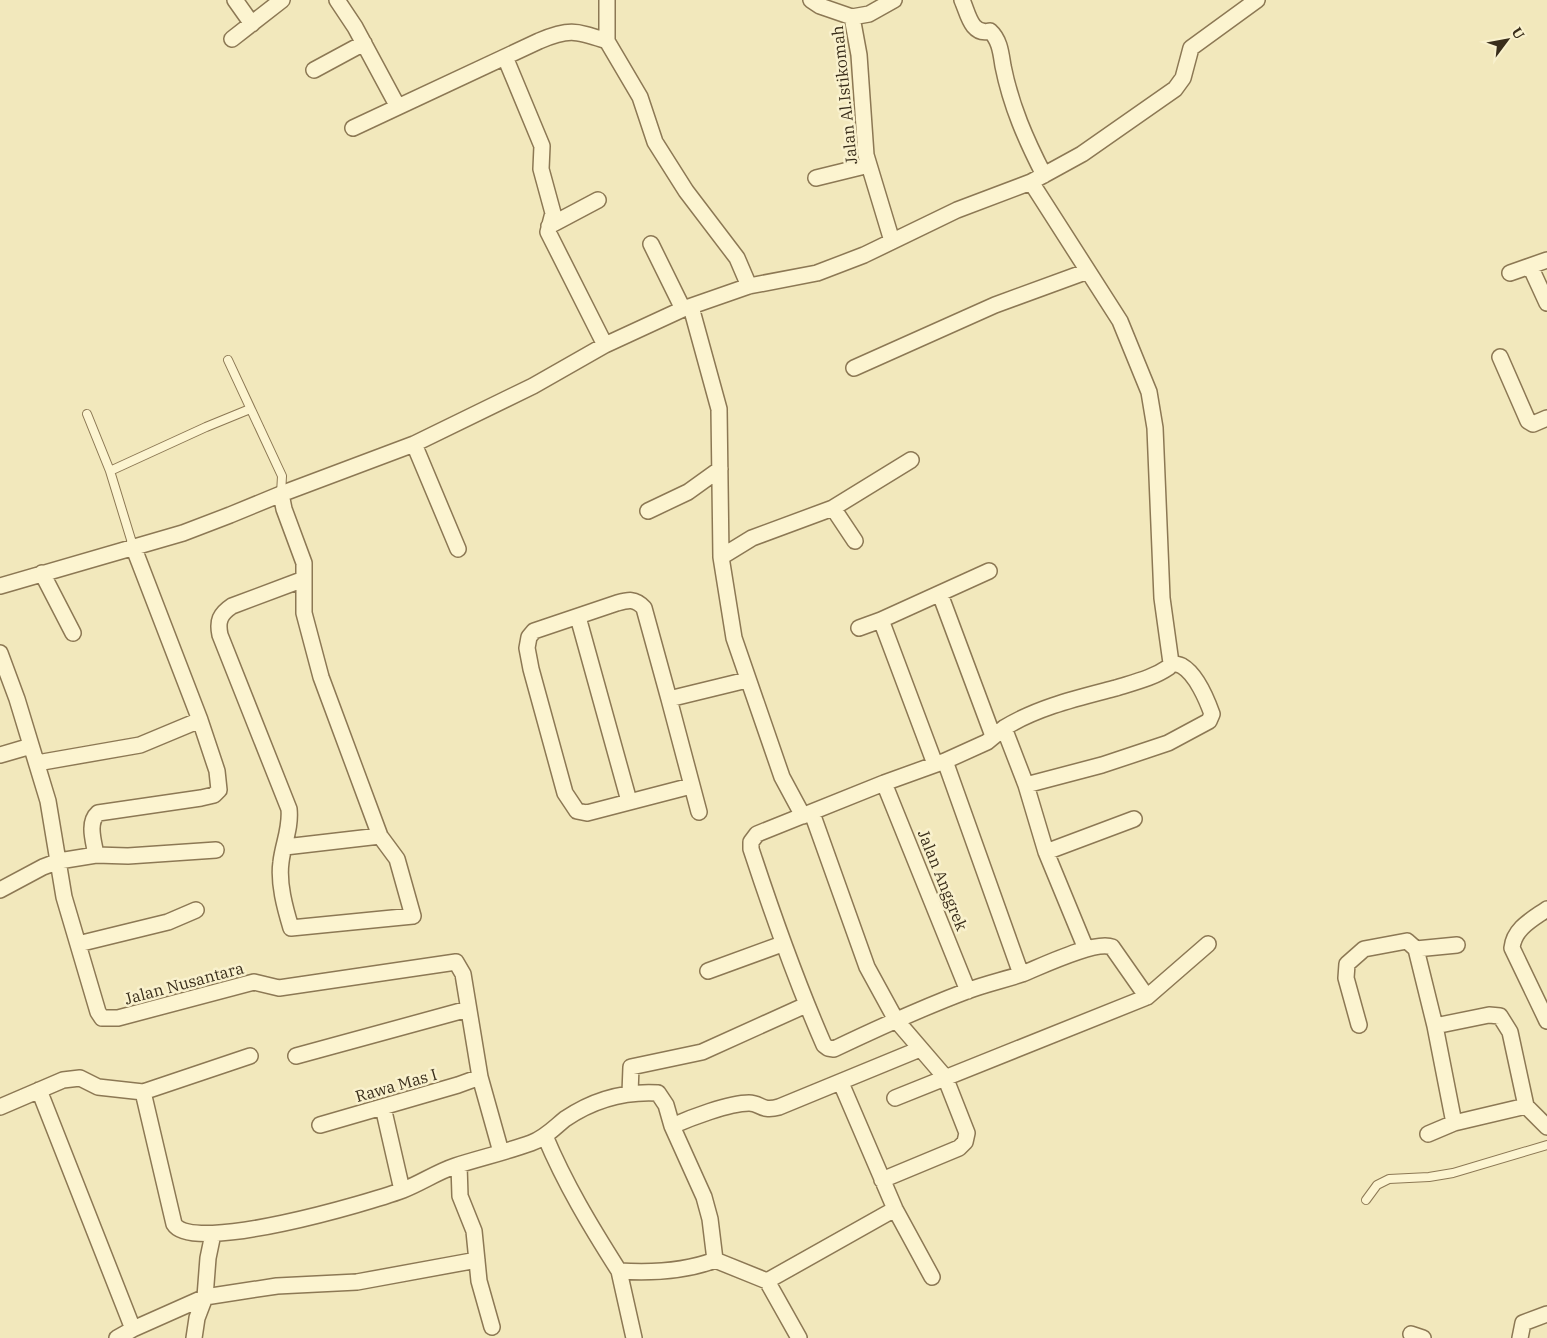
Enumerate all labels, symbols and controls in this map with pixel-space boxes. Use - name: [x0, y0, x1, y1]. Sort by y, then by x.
- north arrow: [1482, 15, 1532, 65]
- text: U: [1508, 24, 1529, 43]
- street label: Jalan Al.Istikomah: [827, 25, 861, 165]
- street label: Jalan Anggrek: [914, 827, 973, 934]
- street label: Jalan Nusantara: [122, 957, 246, 1009]
- street label: Rawa Mas I: [353, 1064, 439, 1106]

